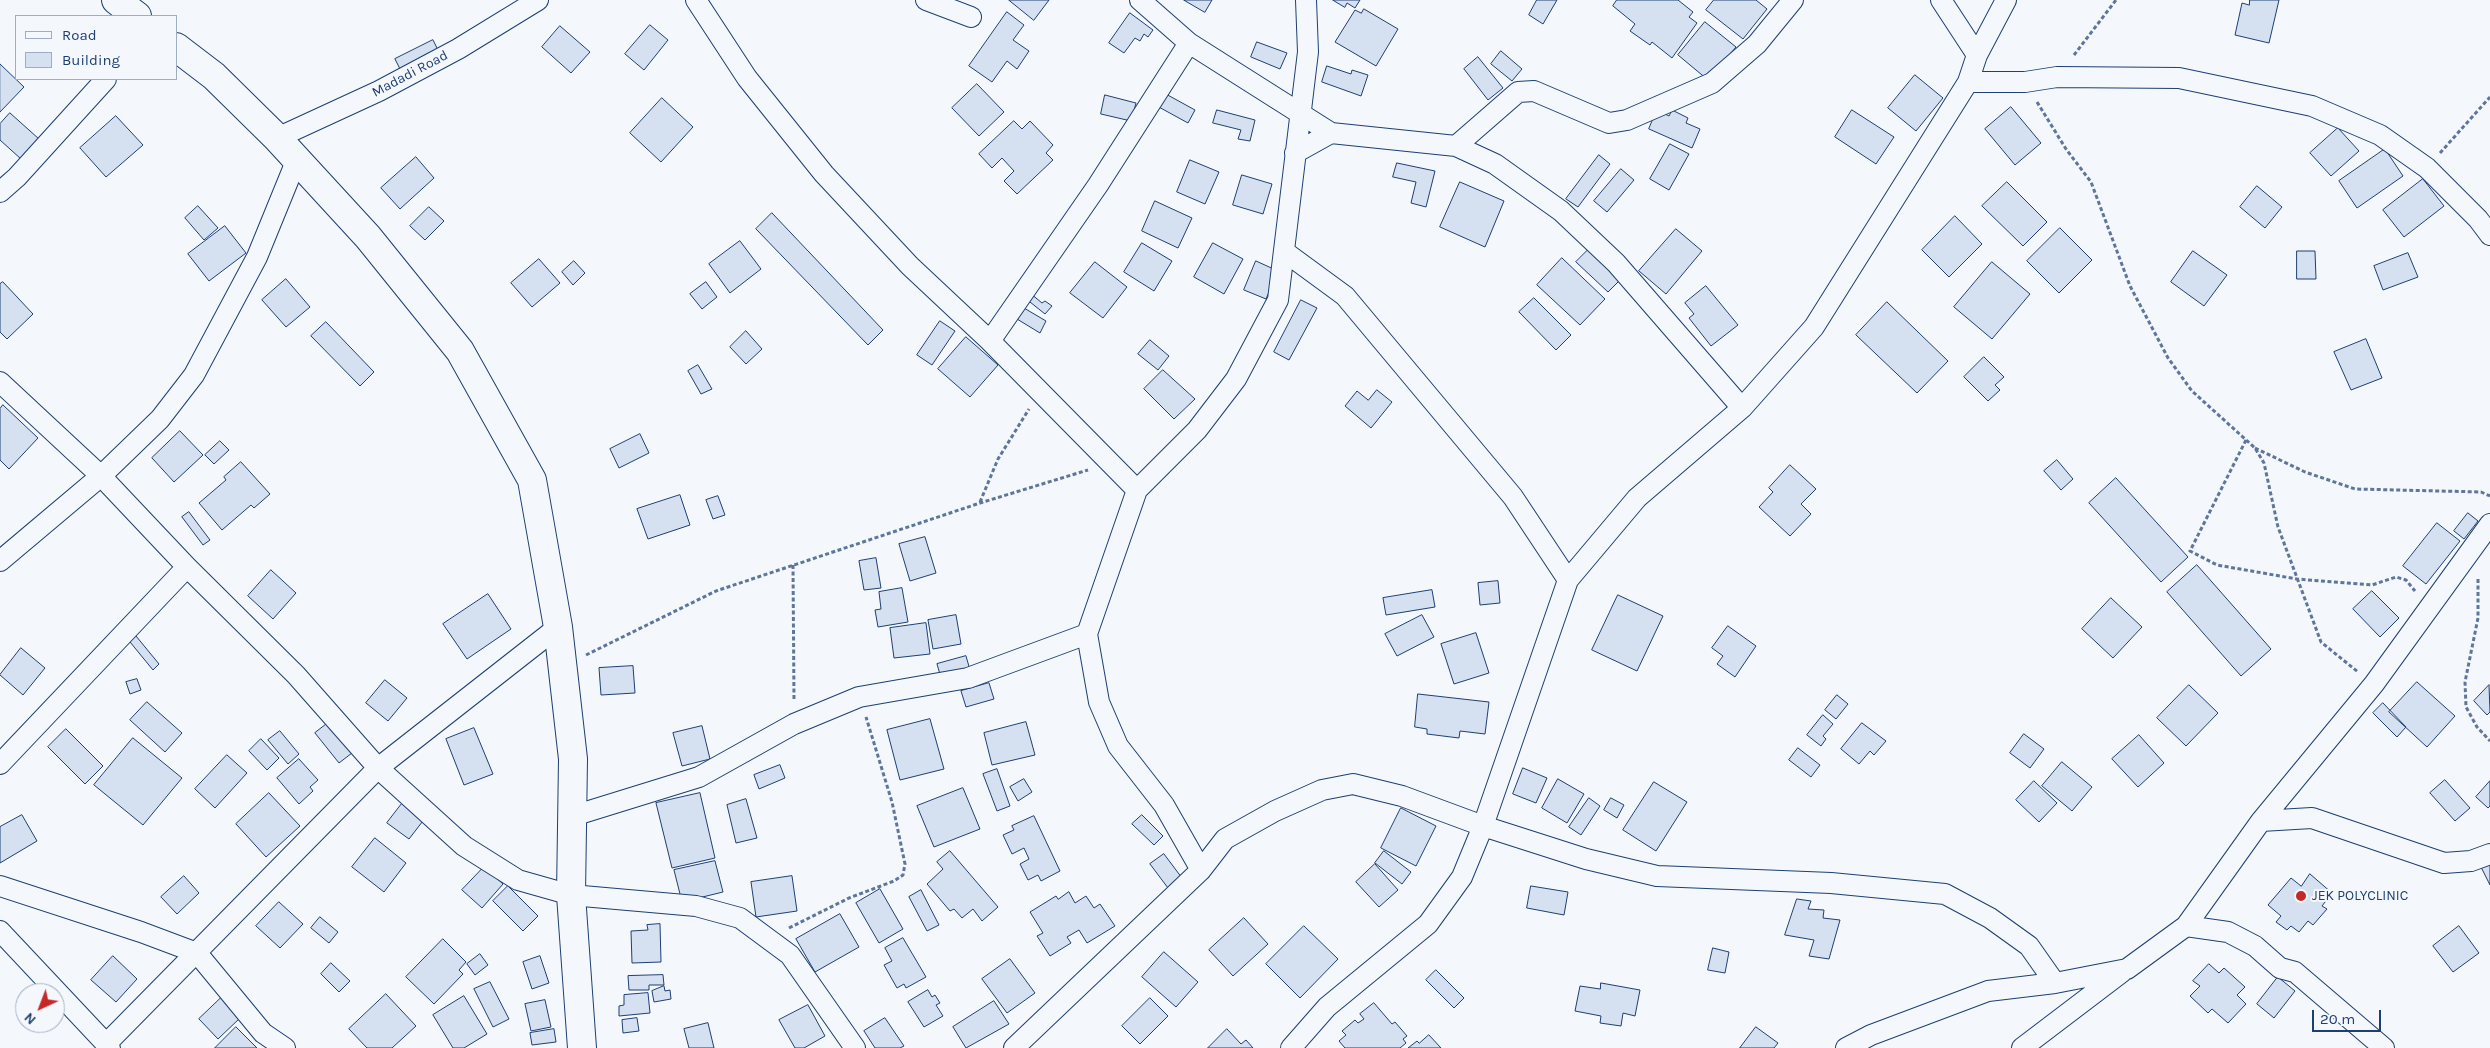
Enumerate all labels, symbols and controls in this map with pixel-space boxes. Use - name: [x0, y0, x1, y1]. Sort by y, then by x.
- legend: [15, 15, 178, 80]
- text: Road: [62, 26, 97, 44]
- street label: Madadi Road: [369, 47, 451, 101]
- text: Building: [62, 51, 120, 69]
- place label: JEK POLYCLINIC: [2312, 888, 2408, 904]
- marker: JEK POLYCLINIC: [2294, 889, 2308, 903]
- north arrow: [15, 983, 65, 1033]
- scale bar: [2315, 1000, 2384, 1032]
- text: N: [21, 1009, 40, 1028]
- text: 20 m: [2320, 1010, 2355, 1028]

